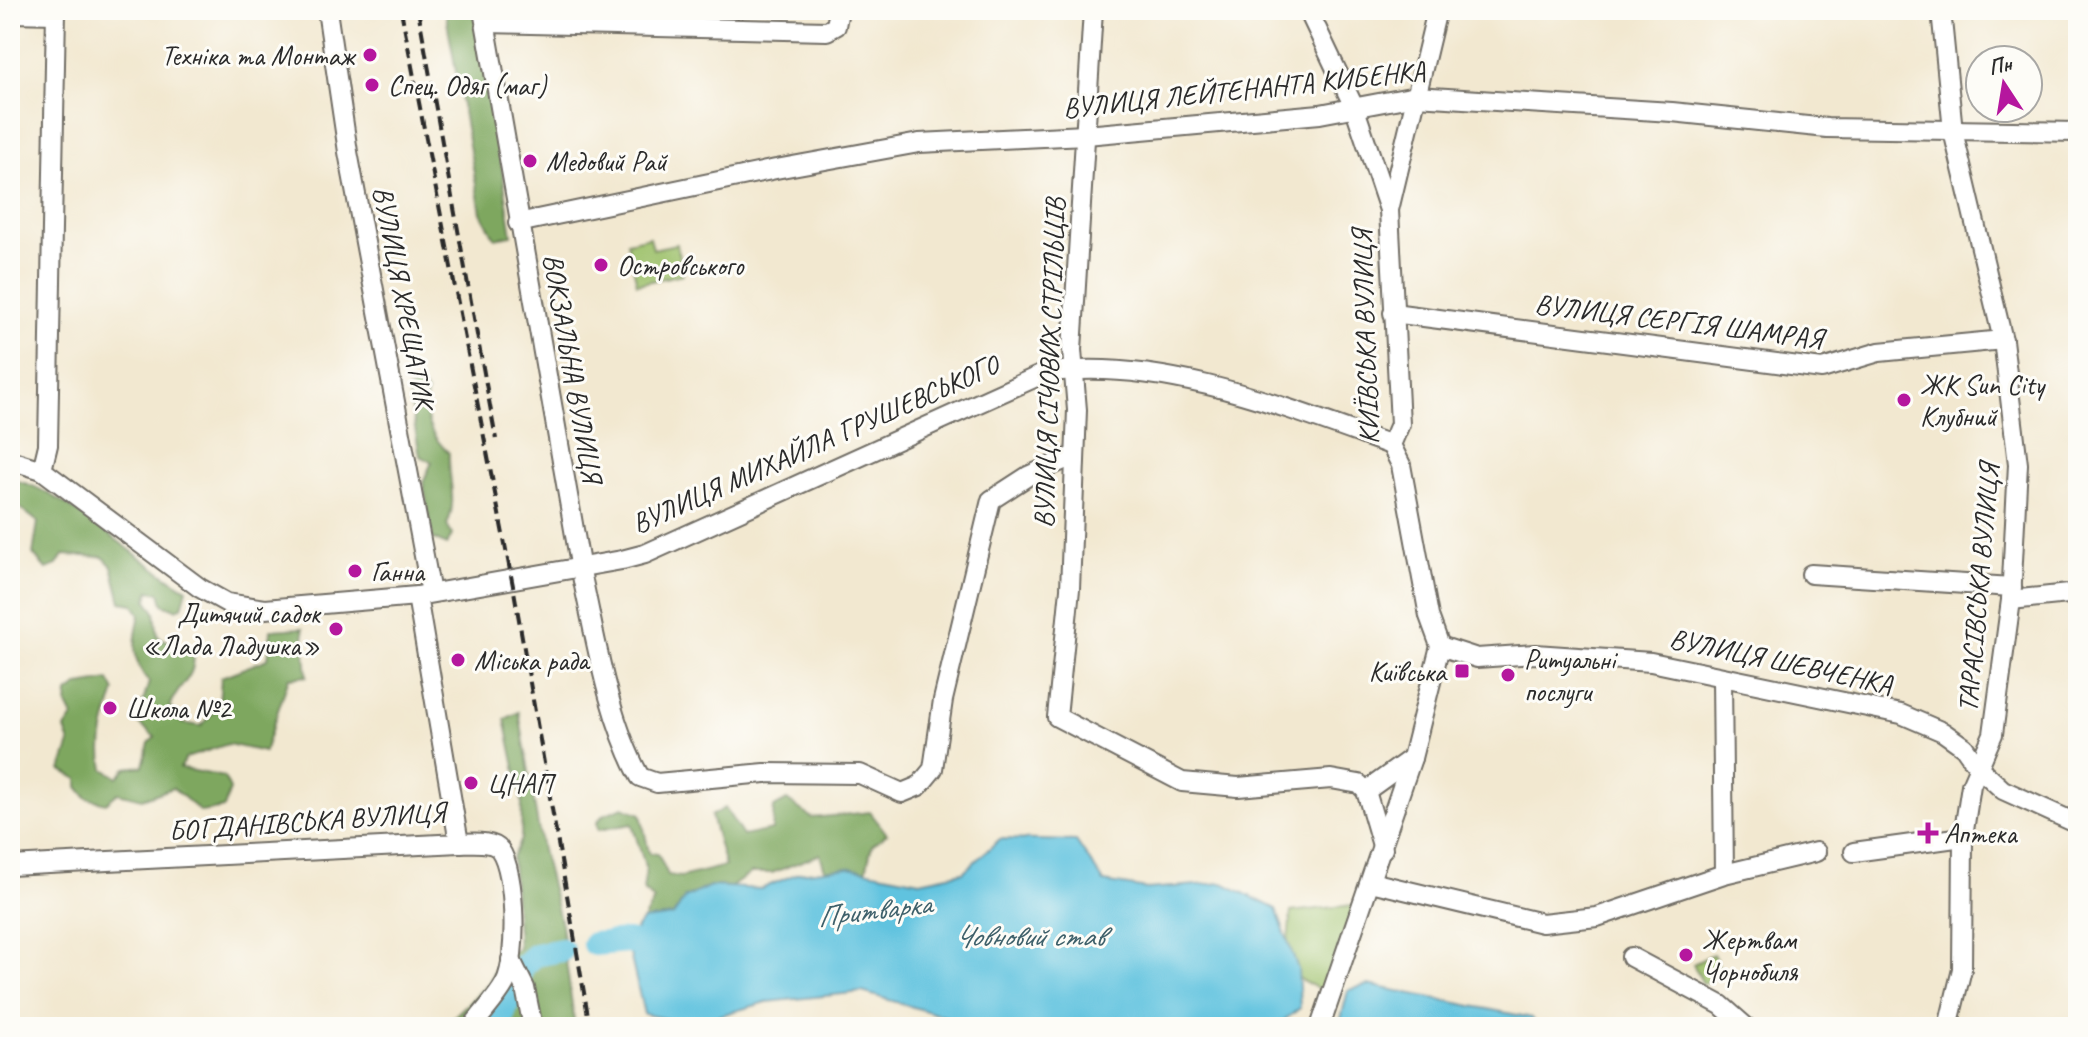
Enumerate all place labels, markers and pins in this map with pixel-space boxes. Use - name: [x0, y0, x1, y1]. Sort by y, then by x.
- place label: Техніка та Монтаж: [161, 38, 357, 73]
- marker: Техніка та Монтаж: [361, 46, 379, 64]
- place label: Спец. Одяг (маг): [388, 68, 548, 103]
- marker: Спец. Одяг (маг): [363, 76, 381, 94]
- place label: Медовий Рай: [546, 144, 668, 179]
- marker: Медовий Рай: [521, 152, 539, 170]
- place label: Островського: [617, 248, 745, 283]
- marker: Островського: [592, 256, 610, 274]
- place label: ЖК Sun City Клубний: [1920, 367, 2047, 434]
- marker: ЖК Sun City Клубний: [1895, 391, 1913, 409]
- place label: Ганна: [371, 554, 426, 589]
- marker: Ганна: [346, 562, 364, 580]
- place label: Дитячий садок «Лада Ладушка»: [143, 596, 322, 663]
- marker: Дитячий садок «Лада Ладушка»: [327, 620, 345, 638]
- place label: Ритуальні послуги: [1524, 642, 1619, 709]
- place label: Міська рада: [474, 643, 591, 678]
- marker: Міська рада: [449, 651, 467, 669]
- place label: Київська: [1369, 654, 1448, 689]
- marker: Київська: [1453, 662, 1471, 680]
- marker: Ритуальні послуги: [1499, 666, 1517, 684]
- place label: Школа №2: [126, 691, 233, 726]
- marker: Школа №2: [101, 699, 119, 717]
- place label: ЦНАП: [487, 766, 557, 801]
- marker: ЦНАП: [462, 774, 480, 792]
- place label: Аптека: [1944, 816, 2018, 851]
- marker: Аптека: [1919, 824, 1937, 842]
- place label: Жертвам Чорнобиля: [1702, 922, 1798, 989]
- marker: Жертвам Чорнобиля: [1677, 946, 1695, 964]

